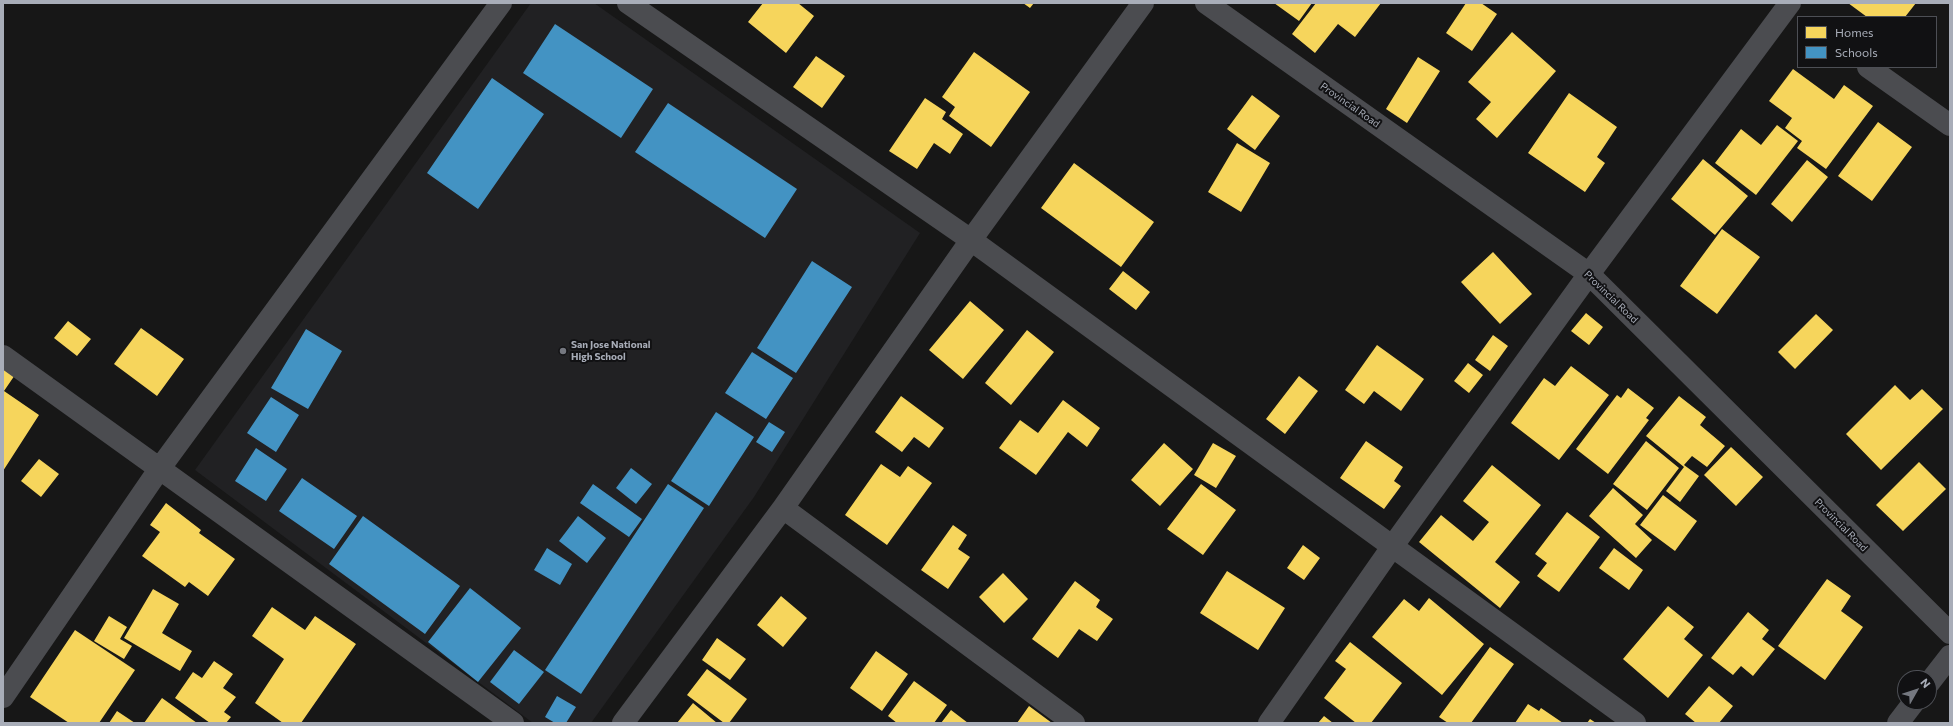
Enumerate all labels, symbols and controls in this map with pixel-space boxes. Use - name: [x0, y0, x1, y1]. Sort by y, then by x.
- legend: [1797, 16, 1937, 68]
- text: Homes: [1835, 25, 1873, 39]
- text: Schools: [1835, 45, 1878, 59]
- street label: Provincial Road: [1318, 80, 1382, 130]
- street label: Provincial Road: [1582, 268, 1640, 326]
- place label: San Jose National High School: [571, 339, 650, 362]
- marker: San Jose National High School: [558, 346, 568, 356]
- street label: Provincial Road: [1812, 496, 1870, 554]
- north arrow: [1897, 670, 1937, 710]
- text: N: [1918, 675, 1934, 690]

